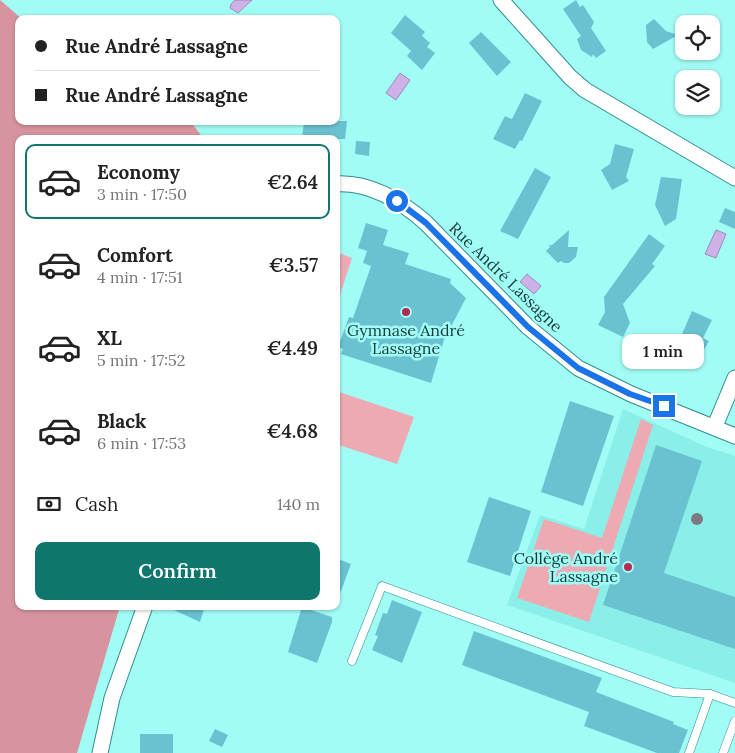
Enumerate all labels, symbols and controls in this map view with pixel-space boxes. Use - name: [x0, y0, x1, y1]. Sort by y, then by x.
- map controls: [675, 15, 720, 115]
- button: locate: [675, 15, 720, 60]
- text: Rue André Lassagne: [65, 34, 248, 58]
- button: layers: [675, 70, 720, 115]
- text: Rue André Lassagne: [65, 83, 248, 107]
- icon: car: [37, 159, 82, 204]
- text: Economy: [97, 160, 180, 184]
- text: €2.64: [267, 170, 318, 194]
- text: 3 min · 17:50: [97, 184, 187, 204]
- route start: [386, 190, 408, 212]
- street label: Rue André Lassagne: [445, 218, 567, 336]
- icon: car: [37, 242, 82, 287]
- text: Comfort: [97, 243, 173, 267]
- text: €3.57: [269, 253, 318, 277]
- text: 4 min · 17:51: [97, 267, 183, 287]
- marker: Gymnase André Lassagne: [400, 306, 412, 318]
- place label: Gymnase André Lassagne: [347, 320, 465, 358]
- icon: car: [37, 325, 82, 370]
- text: XL: [97, 326, 122, 350]
- callout: 1 min: [623, 334, 705, 368]
- text: €4.49: [267, 336, 318, 360]
- text: 1 min: [643, 341, 683, 361]
- text: 5 min · 17:52: [97, 350, 185, 370]
- route end: [653, 395, 675, 417]
- icon: car: [37, 408, 82, 453]
- text: Black: [97, 409, 146, 433]
- text: €4.68: [266, 419, 318, 443]
- text: 6 min · 17:53: [97, 433, 186, 453]
- icon: cash: [35, 490, 63, 518]
- text: Cash: [75, 492, 118, 516]
- text: 140 m: [277, 494, 320, 514]
- button: Confirm: [35, 542, 320, 600]
- place label: Collège André Lassagne: [514, 548, 618, 586]
- marker: Collège André Lassagne: [622, 561, 634, 573]

